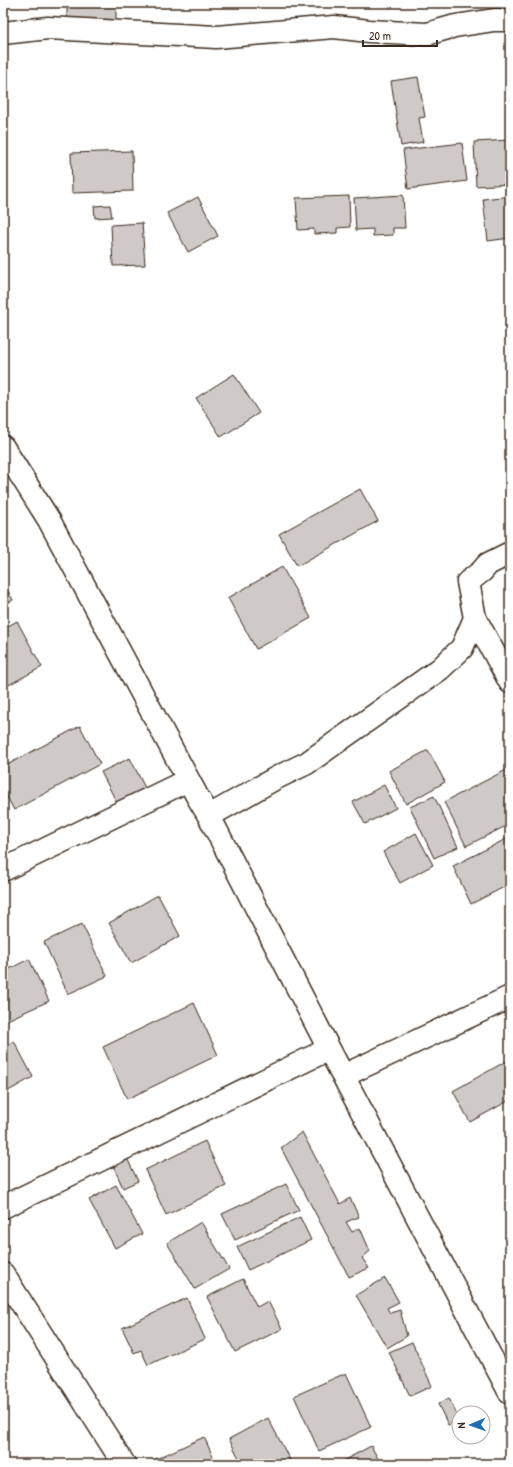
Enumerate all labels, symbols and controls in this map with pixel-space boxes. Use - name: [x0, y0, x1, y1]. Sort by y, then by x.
- scale bar: [363, 22, 437, 48]
- text: 20 m: [369, 27, 391, 44]
- north arrow: [451, 1405, 491, 1445]
- text: N: [454, 1422, 468, 1429]

